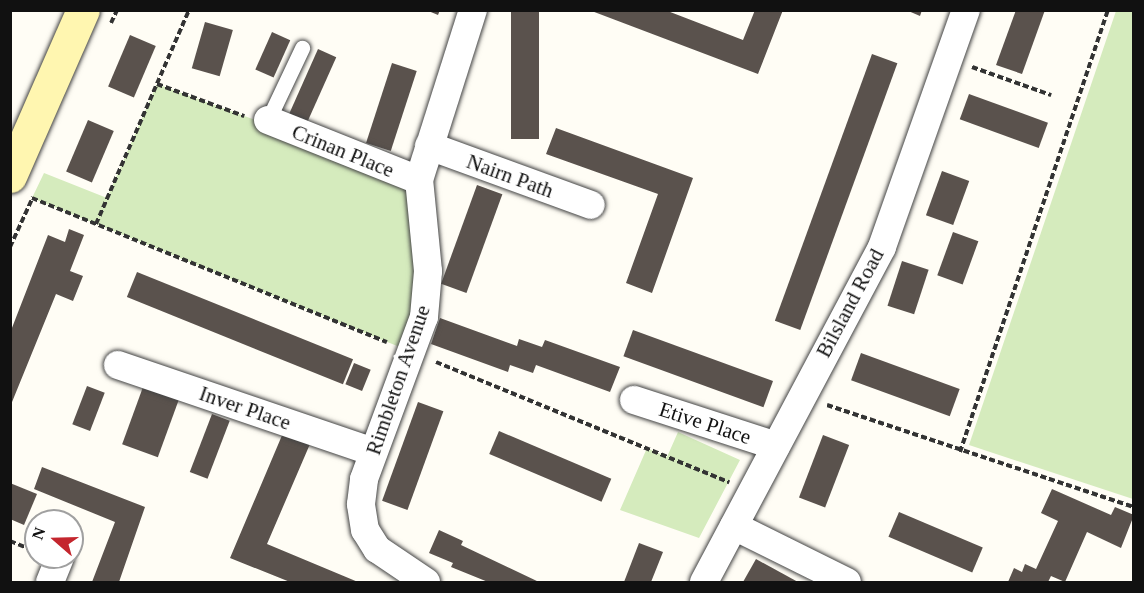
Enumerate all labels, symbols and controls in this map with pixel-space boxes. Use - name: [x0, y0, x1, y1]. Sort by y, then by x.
- street label: Crinan Place: [288, 119, 398, 183]
- street label: Nairn Path: [463, 149, 557, 203]
- street label: Bilsland Road: [811, 244, 889, 362]
- street label: Rimbleton Avenue: [360, 301, 436, 459]
- street label: Inver Place: [196, 381, 294, 435]
- street label: Etive Place: [656, 396, 754, 450]
- north arrow: [24, 509, 84, 569]
- text: N: [29, 525, 48, 542]

